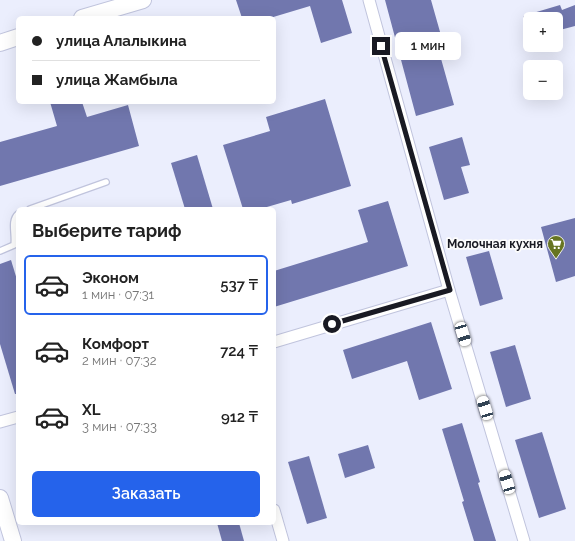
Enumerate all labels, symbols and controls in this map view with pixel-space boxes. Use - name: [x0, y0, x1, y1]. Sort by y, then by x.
- map controls: [523, 12, 563, 100]
- button: +: [523, 12, 563, 52]
- text: улица Алалыкина: [56, 32, 187, 50]
- callout: 1 мин: [395, 32, 461, 60]
- route end: [372, 37, 390, 55]
- text: 1 мин: [411, 38, 445, 53]
- button: −: [523, 60, 563, 100]
- text: улица Жамбыла: [56, 71, 178, 89]
- text: Выберите тариф: [32, 220, 182, 241]
- supermarket icon: Молочная кухня: [546, 234, 566, 259]
- place label: Молочная кухня: [447, 237, 543, 251]
- icon: car: [34, 267, 70, 303]
- text: Эконом: [82, 269, 139, 287]
- text: 537 ₸: [220, 276, 258, 294]
- text: 1 мин · 07:31: [82, 287, 154, 302]
- route start: [323, 315, 341, 333]
- car: [454, 321, 472, 347]
- icon: car: [34, 333, 70, 369]
- text: Комфорт: [82, 335, 149, 353]
- text: 724 ₸: [220, 342, 258, 360]
- text: 2 мин · 07:32: [82, 353, 157, 368]
- car: [476, 395, 494, 421]
- icon: car: [34, 399, 70, 435]
- text: XL: [82, 401, 100, 419]
- text: 912 ₸: [221, 408, 258, 426]
- text: 3 мин · 07:33: [82, 419, 157, 434]
- car: [498, 469, 516, 495]
- button: Заказать: [32, 471, 260, 517]

